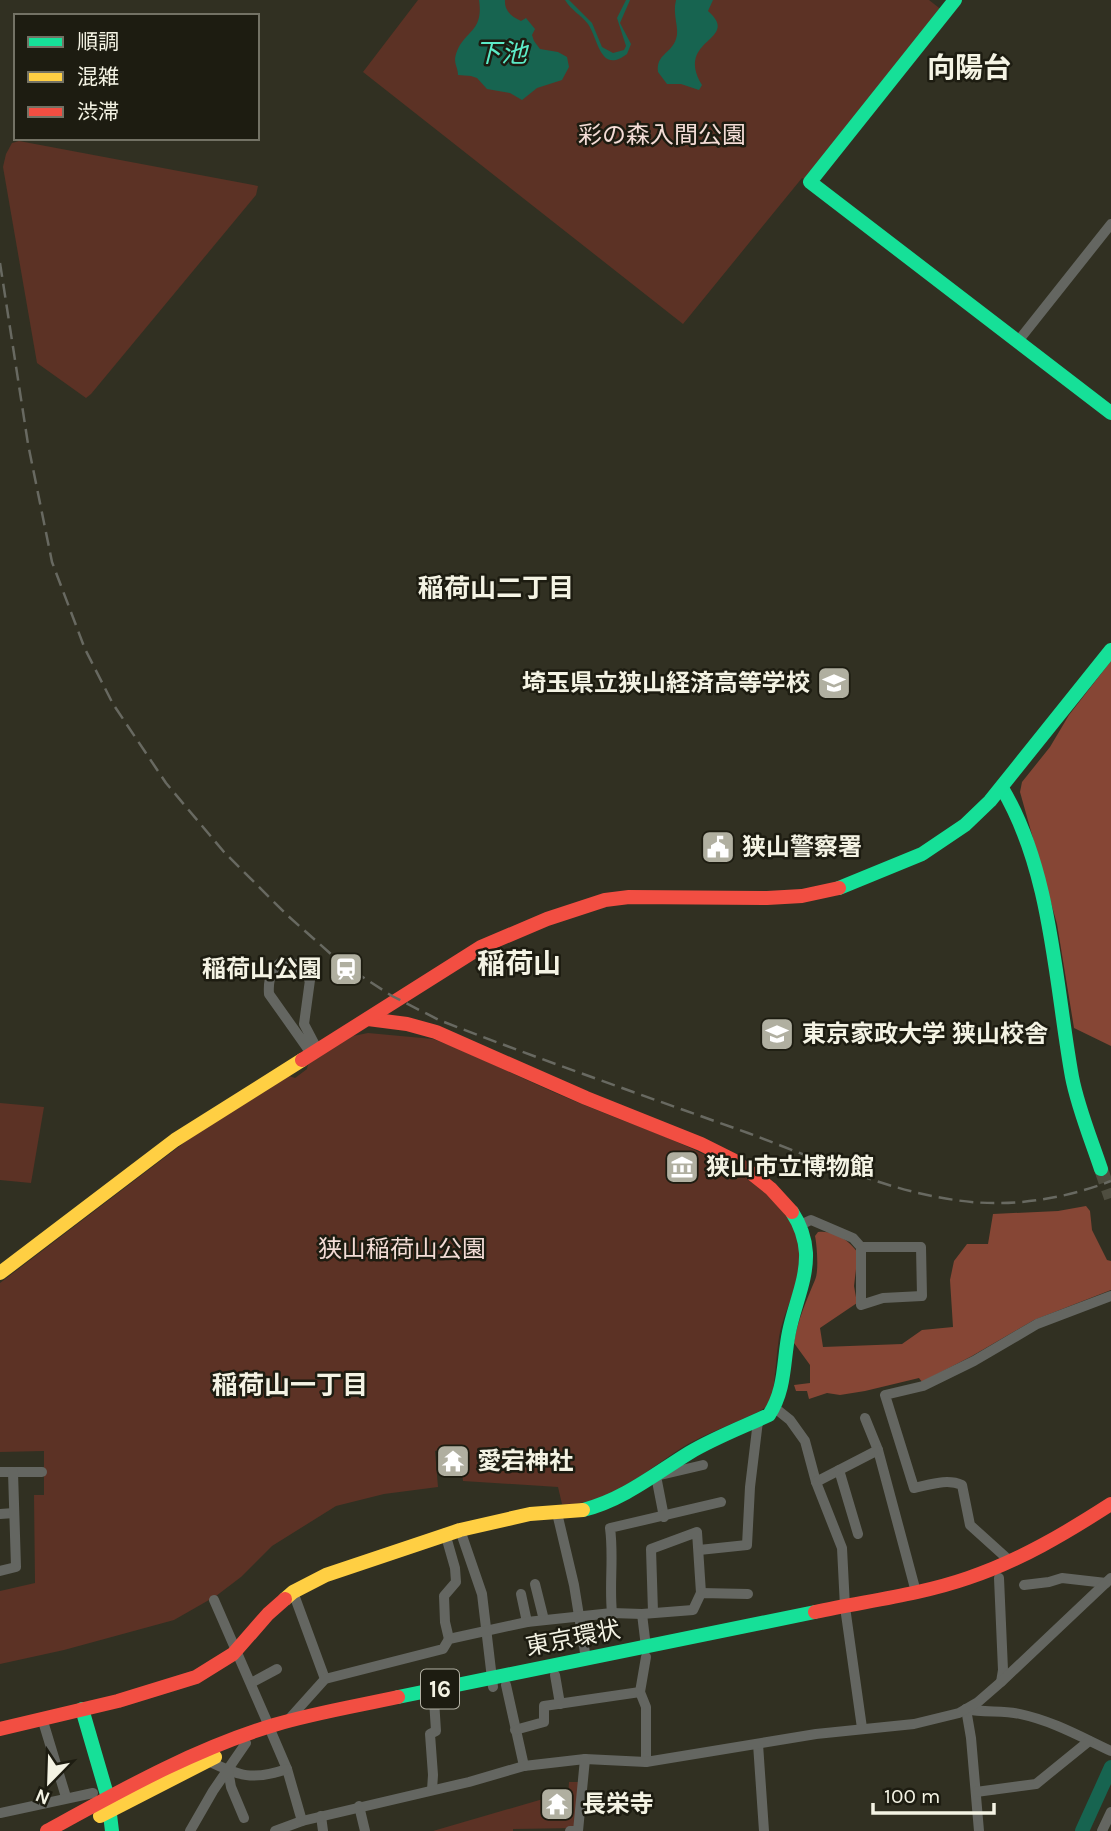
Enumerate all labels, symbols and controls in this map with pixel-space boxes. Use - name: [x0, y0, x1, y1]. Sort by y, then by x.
- legend: [14, 14, 259, 140]
- text: 順調: [77, 30, 119, 54]
- water label: 下池: [475, 38, 530, 69]
- district label: 向陽台: [927, 51, 1011, 84]
- text: 混雑: [77, 65, 119, 89]
- text: 渋滞: [77, 100, 119, 124]
- park label: 彩の森入間公園: [578, 121, 746, 149]
- district label: 稲荷山二丁目: [418, 573, 574, 604]
- school or university icon: 埼玉県立狭山経済高等学校: [815, 664, 853, 702]
- place label: 埼玉県立狭山経済高等学校: [522, 669, 810, 697]
- public building icon: 狭山警察署: [699, 828, 737, 866]
- place label: 狭山警察署: [742, 833, 862, 861]
- district label: 稲荷山: [477, 947, 561, 980]
- station icon: 稲荷山公園: [327, 950, 365, 988]
- place label: 稲荷山公園: [202, 955, 322, 983]
- school or university icon: 東京家政大学 狭山校舎: [758, 1015, 796, 1053]
- place label: 東京家政大学 狭山校舎: [802, 1020, 1048, 1048]
- museum icon: 狭山市立博物館: [663, 1148, 701, 1186]
- place label: 狭山市立博物館: [706, 1153, 874, 1181]
- park label: 狭山稲荷山公園: [318, 1235, 486, 1263]
- district label: 稲荷山一丁目: [212, 1370, 368, 1401]
- temple icon: 愛宕神社: [434, 1442, 472, 1480]
- place label: 愛宕神社: [477, 1447, 573, 1475]
- street label: 東京環状: [523, 1615, 623, 1661]
- road number: 16: [421, 1670, 459, 1708]
- north arrow: [14, 1747, 84, 1817]
- scale bar: [873, 1772, 994, 1816]
- text: N: [32, 1784, 53, 1810]
- text: 100 m: [884, 1784, 941, 1808]
- temple icon: 長栄寺: [538, 1785, 576, 1823]
- place label: 長栄寺: [582, 1790, 654, 1818]

